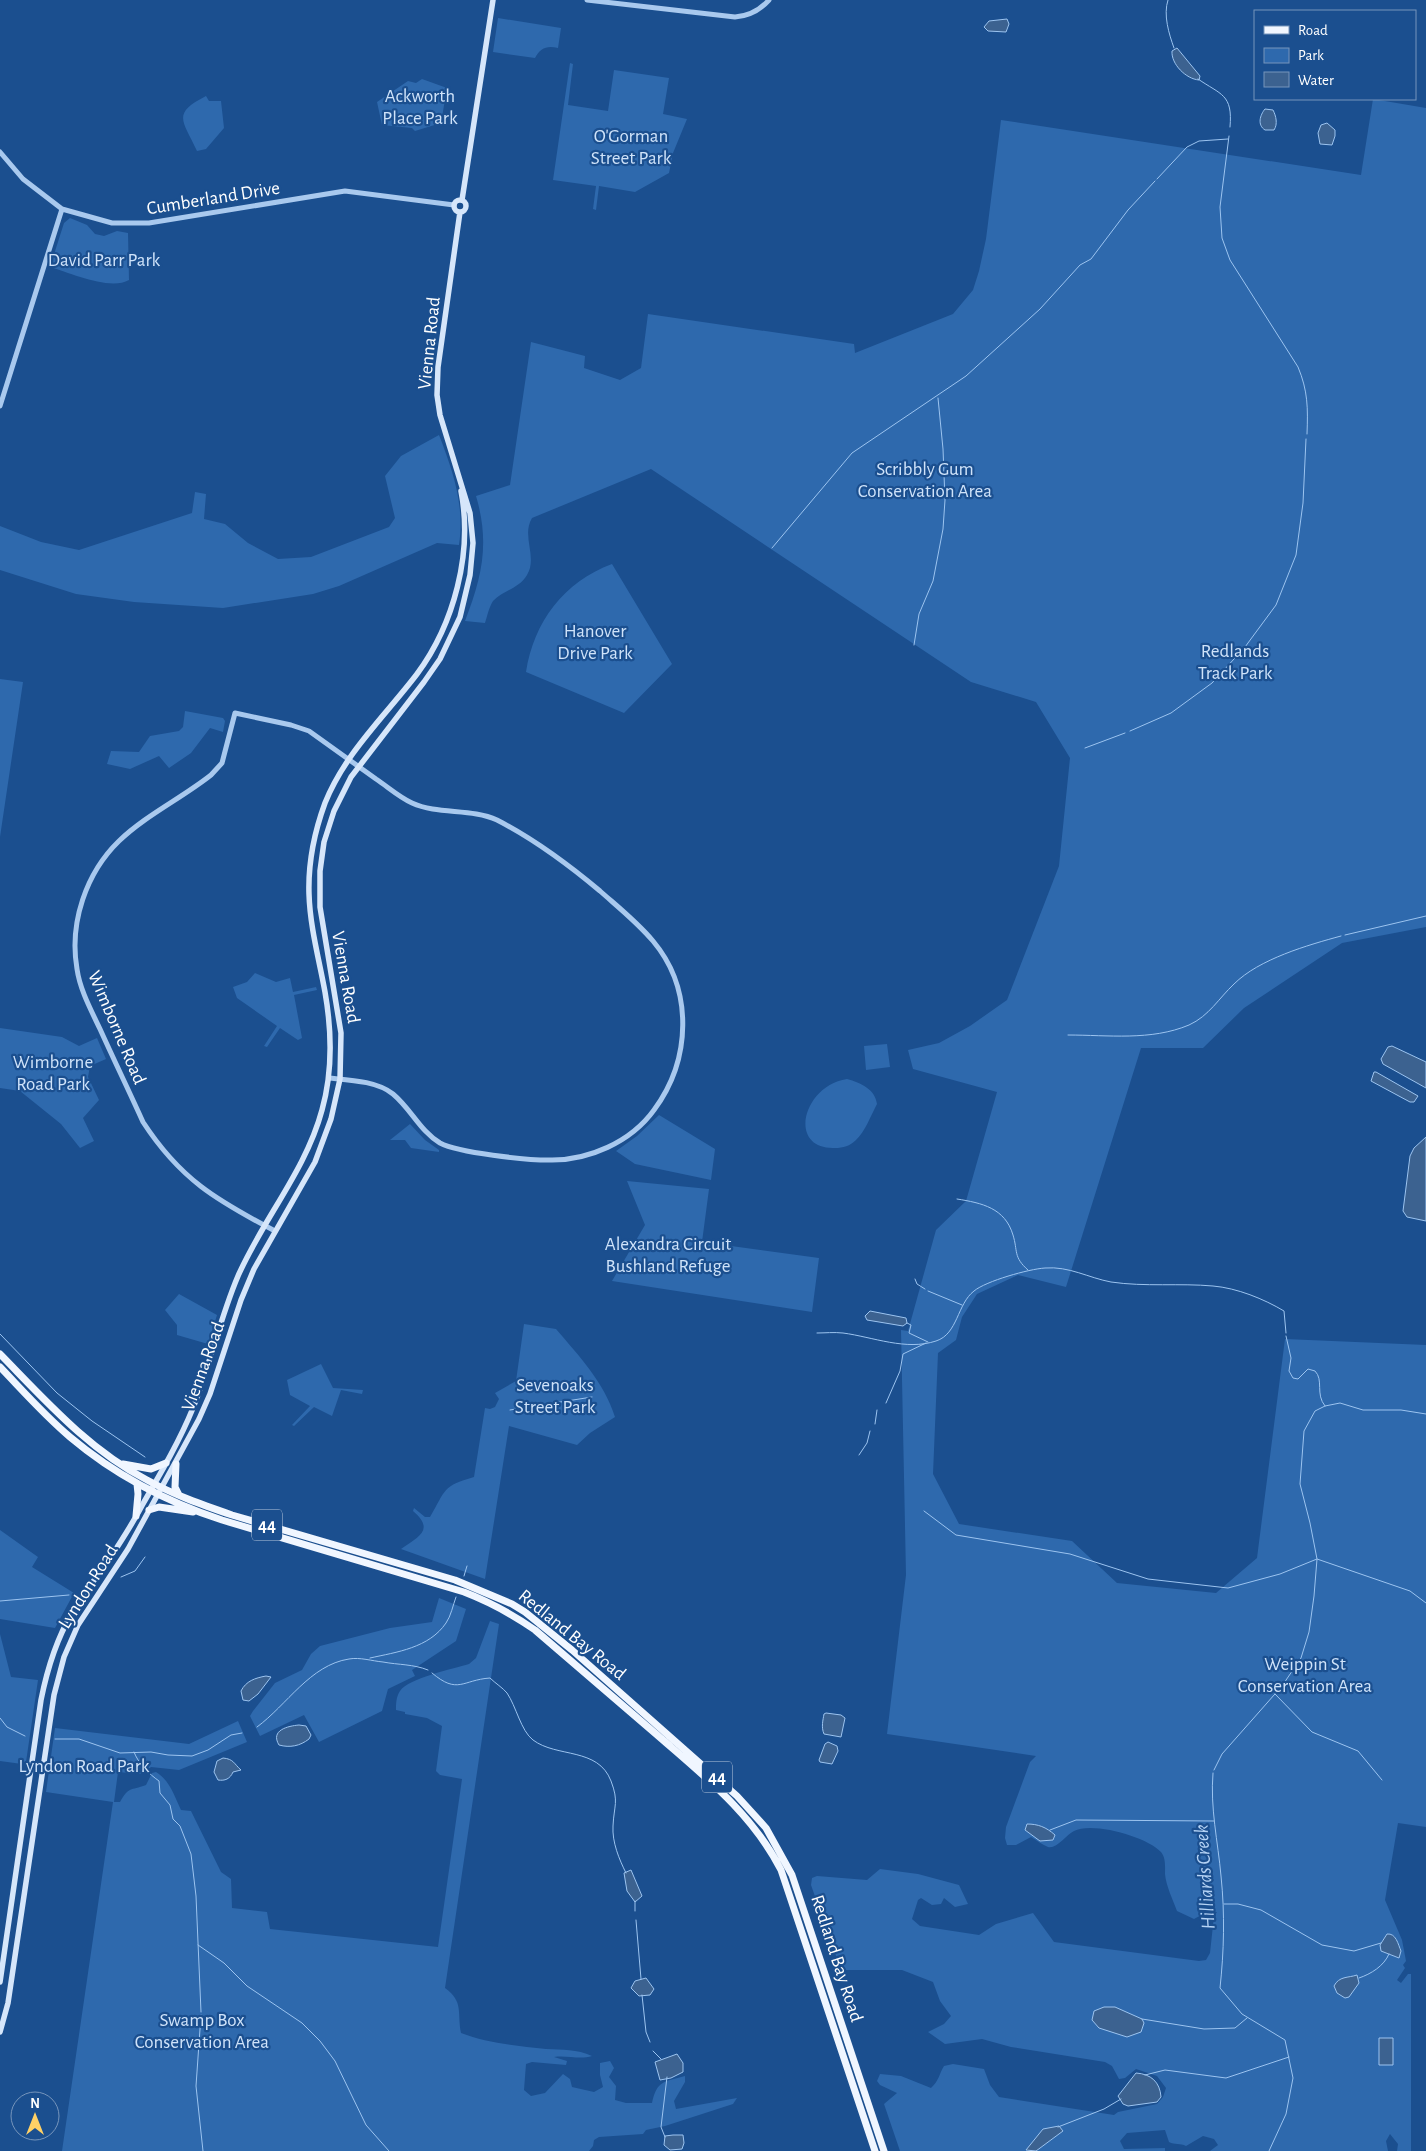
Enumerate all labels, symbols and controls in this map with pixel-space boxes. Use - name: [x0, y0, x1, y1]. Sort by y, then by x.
- legend: [1254, 10, 1416, 100]
- text: Road: [1298, 23, 1328, 38]
- text: Park: [1298, 48, 1324, 63]
- text: Water: [1298, 73, 1334, 88]
- park label: Ackworth Place Park: [382, 87, 458, 128]
- park label: O'Gorman Street Park: [591, 127, 672, 168]
- street label: Cumberland Drive: [145, 179, 281, 218]
- park label: David Parr Park: [48, 251, 161, 270]
- street label: Vienna Road: [415, 296, 444, 390]
- park label: Scribbly Gum Conservation Area: [858, 460, 992, 501]
- park label: Hanover Drive Park: [557, 622, 633, 663]
- park label: Redlands Track Park: [1198, 642, 1273, 683]
- street label: Vienna Road: [328, 930, 363, 1025]
- street label: Wimborne Road: [84, 968, 149, 1087]
- park label: Wimborne Road Park: [13, 1053, 93, 1094]
- park label: Alexandra Circuit Bushland Refuge: [605, 1235, 731, 1276]
- street label: Vienna Road: [179, 1319, 228, 1414]
- park label: Sevenoaks Street Park: [515, 1376, 596, 1417]
- road number: 44: [252, 1510, 282, 1540]
- street label: Lyndon Road: [55, 1541, 122, 1632]
- street label: Redland Bay Road: [515, 1586, 630, 1684]
- park label: Weippin St Conservation Area: [1238, 1655, 1372, 1696]
- park label: Lyndon Road Park: [18, 1757, 150, 1776]
- road number: 44: [702, 1761, 732, 1792]
- water label: Hilliards Creek: [1191, 1824, 1219, 1930]
- street label: Redland Bay Road: [807, 1893, 866, 2024]
- park label: Swamp Box Conservation Area: [135, 2011, 269, 2052]
- north arrow: [10, 2091, 60, 2141]
- text: N: [30, 2097, 40, 2111]

